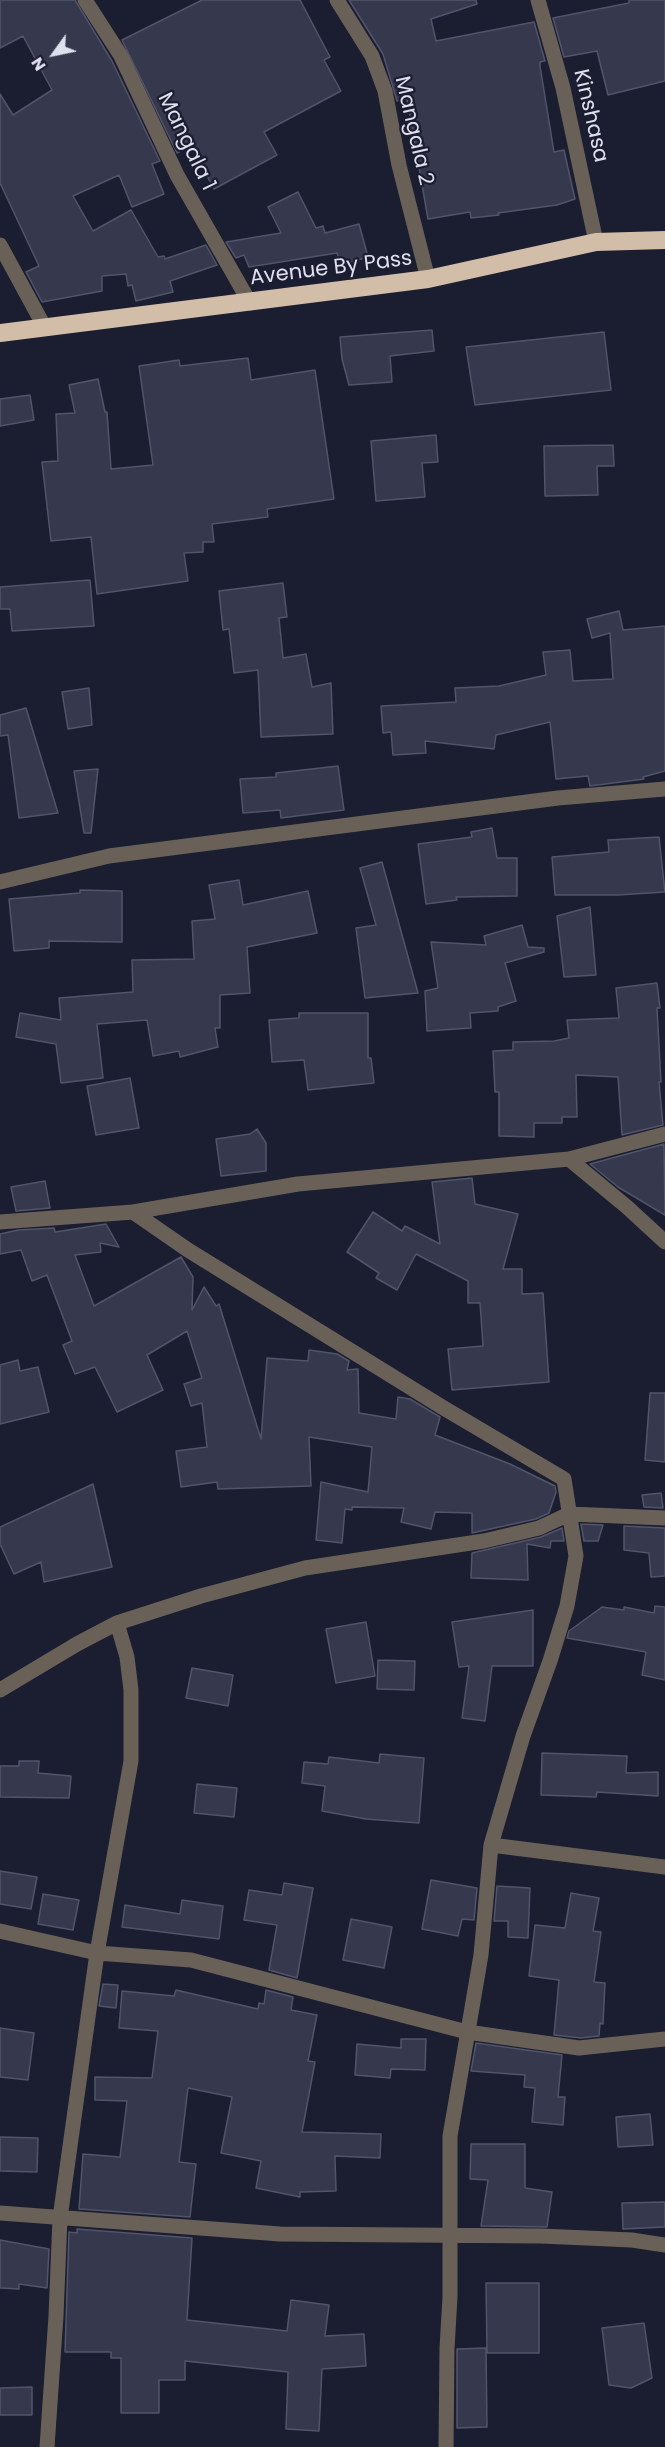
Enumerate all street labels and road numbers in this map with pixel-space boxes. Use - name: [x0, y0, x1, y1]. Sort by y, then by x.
- street label: Kinshasa: [567, 67, 613, 165]
- street label: Mangala 2: [388, 74, 438, 188]
- street label: Mangala 1: [151, 89, 221, 195]
- street label: Avenue By Pass: [249, 247, 413, 291]

